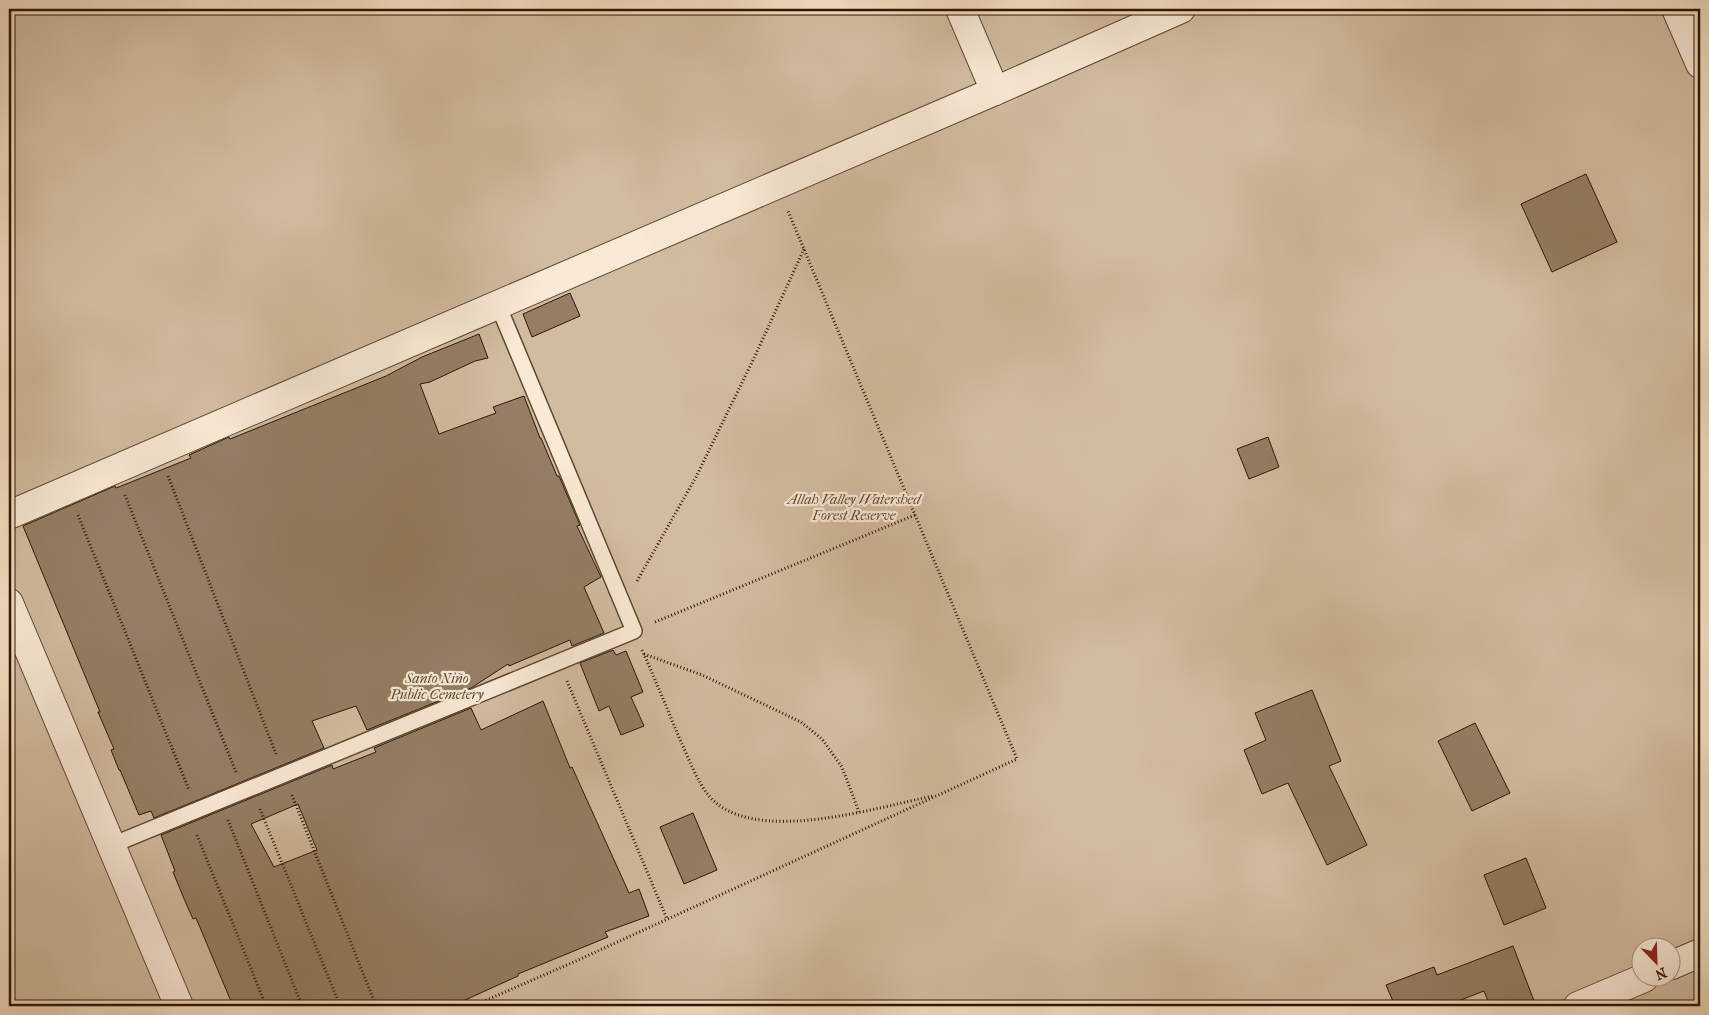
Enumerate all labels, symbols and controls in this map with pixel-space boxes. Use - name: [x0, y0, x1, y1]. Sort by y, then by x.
- park label: Allah Valley Watershed Forest Reserve: [786, 491, 922, 524]
- park label: Santo Niño Public Cemetery: [390, 670, 485, 703]
- north arrow: [1632, 938, 1682, 988]
- text: N: [1652, 964, 1669, 984]

